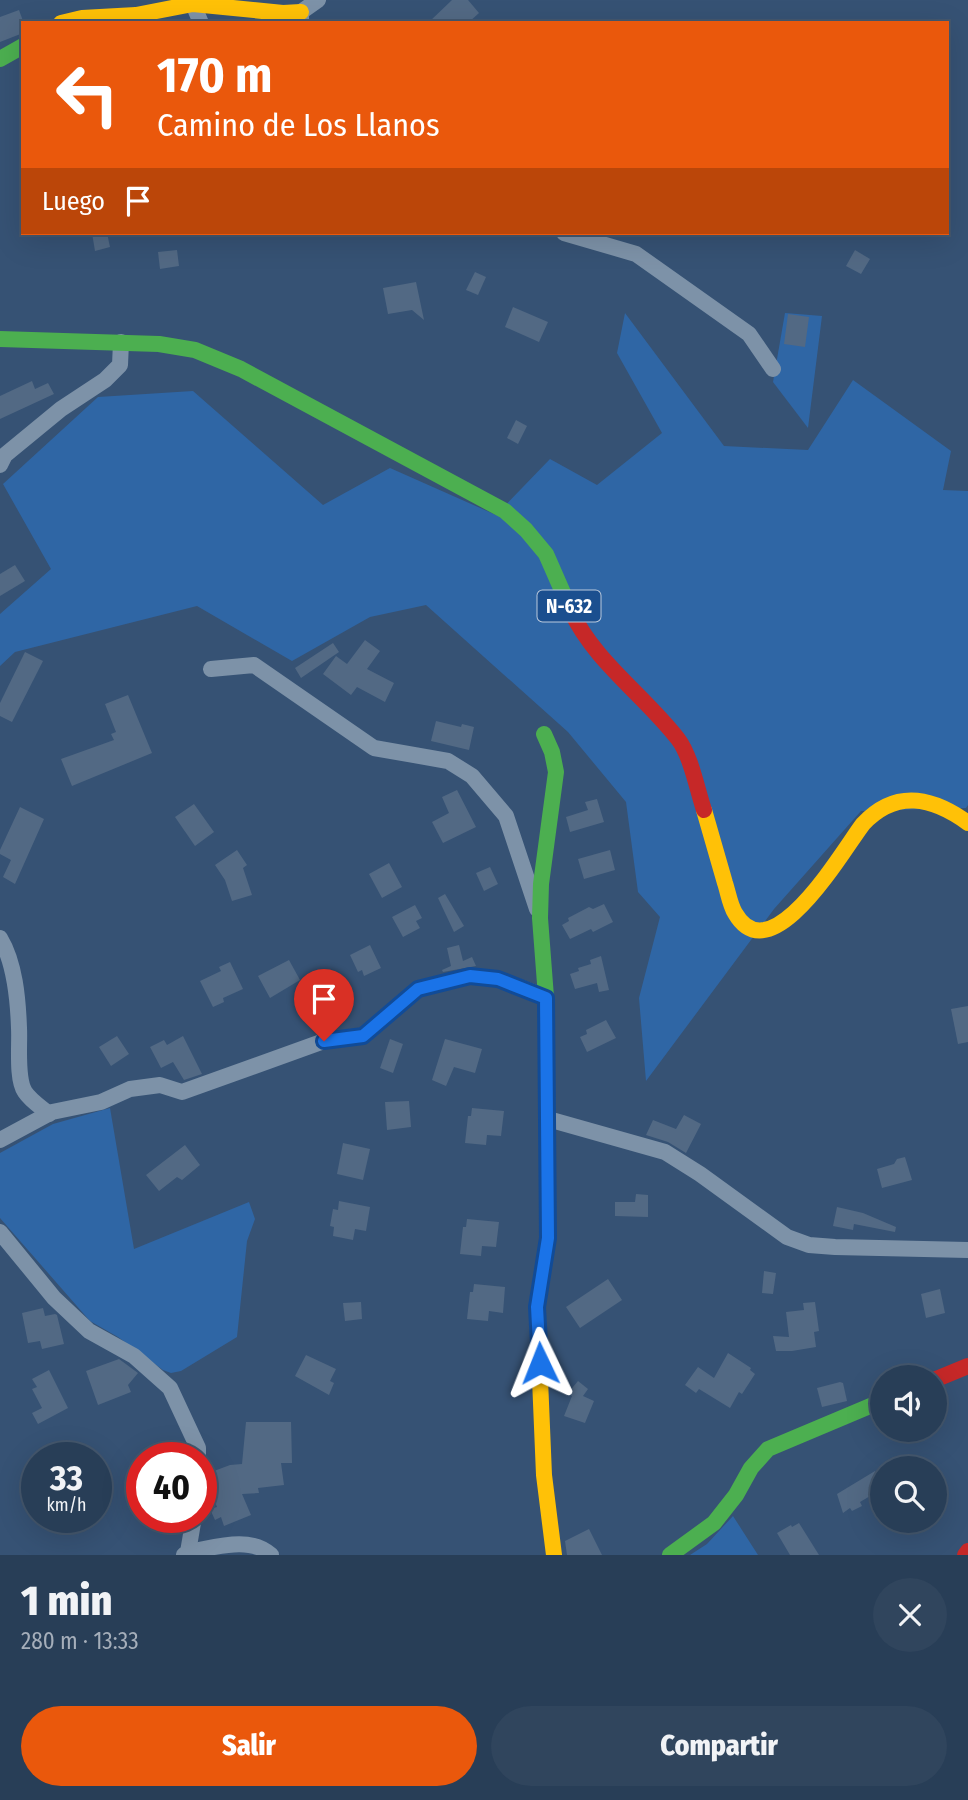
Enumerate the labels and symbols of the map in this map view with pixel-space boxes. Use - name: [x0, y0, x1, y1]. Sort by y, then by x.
- road number: N-632: [538, 590, 600, 622]
- pin: [294, 969, 354, 1041]
- position arrow: [503, 1326, 577, 1400]
- speed limit sign: 40: [126, 1442, 217, 1533]

